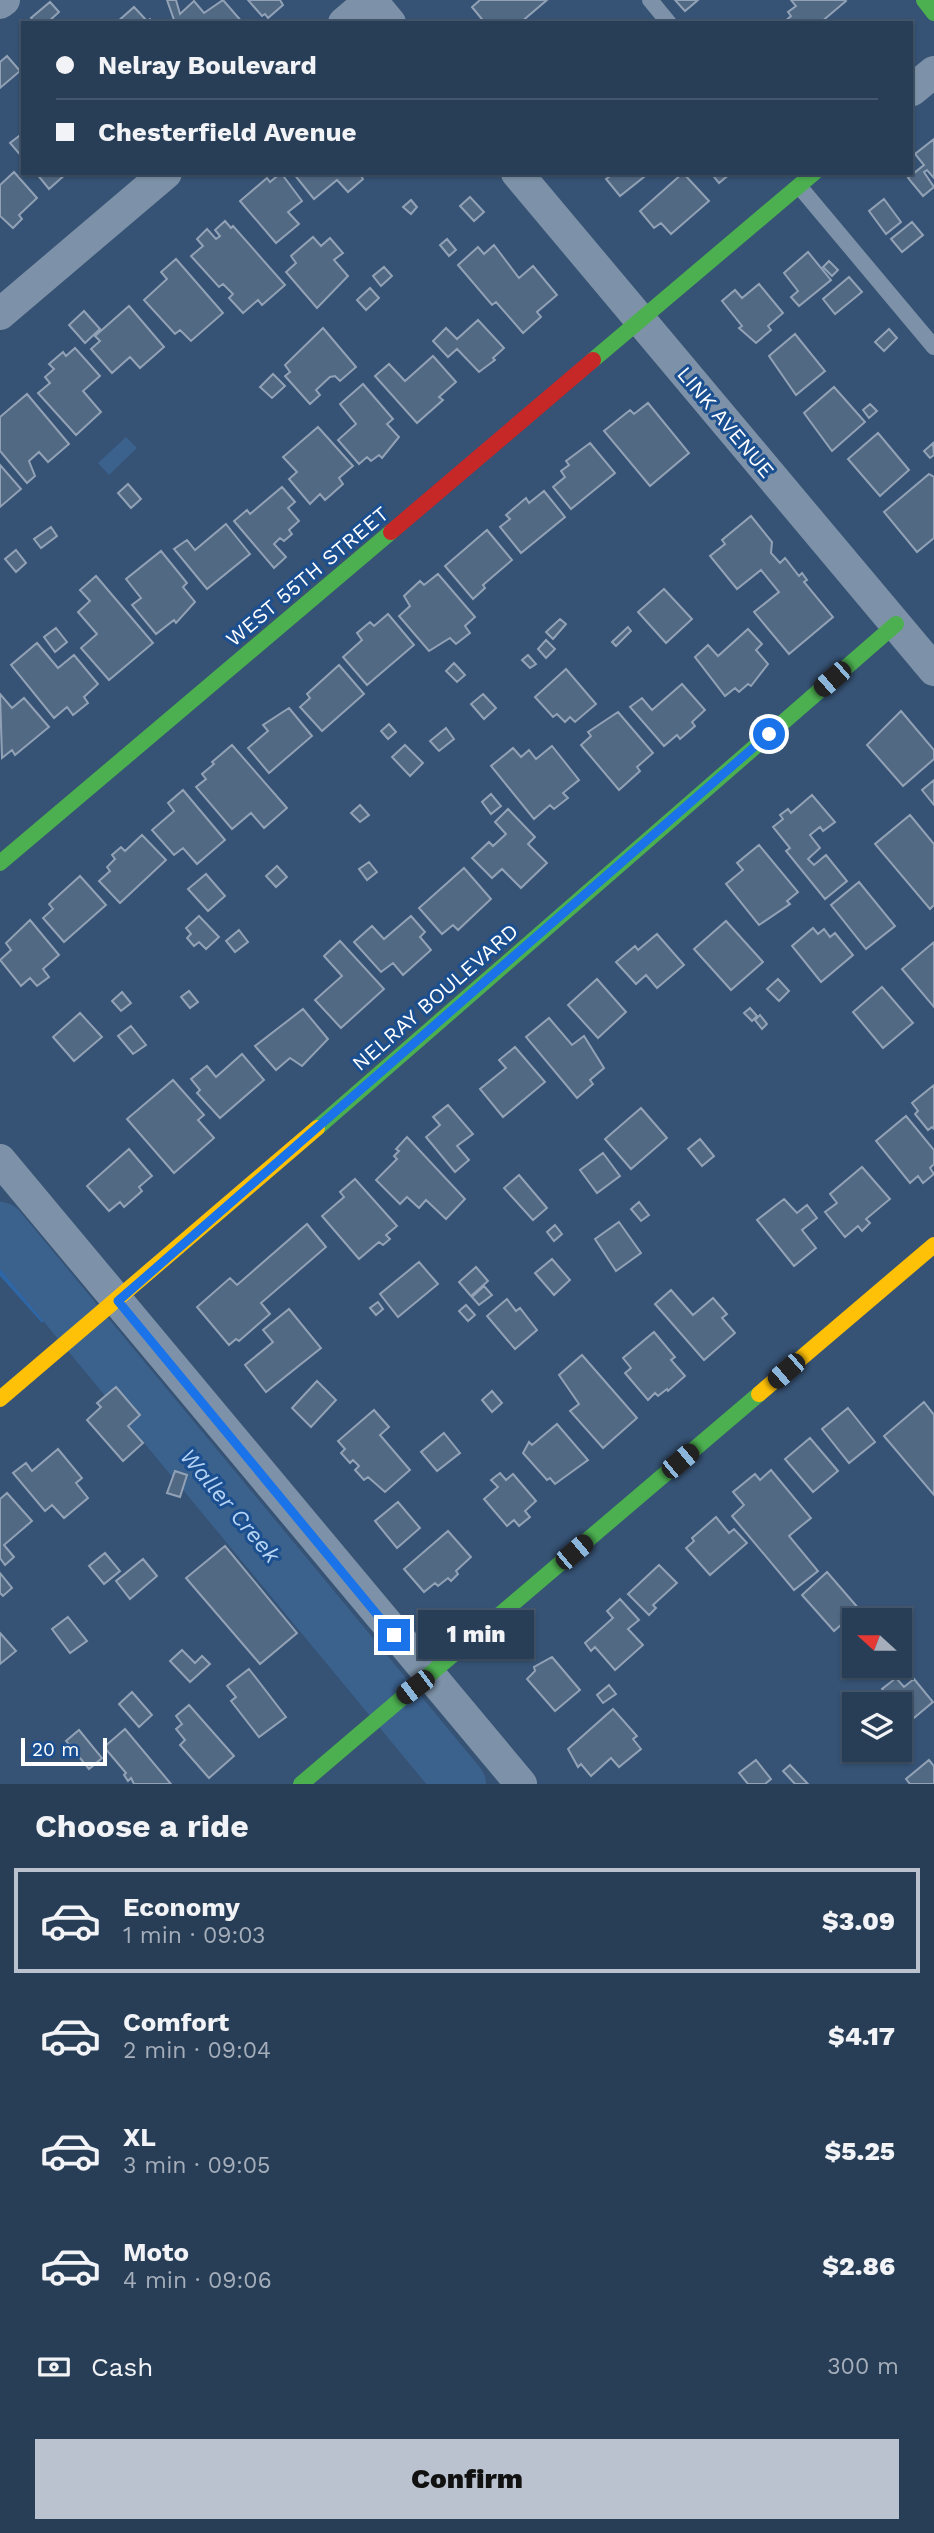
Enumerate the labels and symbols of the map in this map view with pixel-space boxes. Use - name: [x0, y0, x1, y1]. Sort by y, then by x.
- street label: LINK AVENUE: [672, 361, 780, 483]
- street label: WEST 55TH STREET: [221, 501, 394, 651]
- car: [810, 657, 855, 701]
- route start: [753, 718, 785, 750]
- street label: NELRAY BOULEVARD: [347, 918, 523, 1076]
- car: [764, 1349, 809, 1393]
- car: [658, 1439, 703, 1483]
- water label: Waller Creek: [174, 1443, 287, 1570]
- car: [552, 1530, 597, 1574]
- north arrow: [842, 1608, 912, 1678]
- callout: 1 min: [418, 1610, 534, 1660]
- route end: [378, 1619, 410, 1651]
- car: [392, 1666, 439, 1708]
- scale bar: [21, 1735, 107, 1767]

